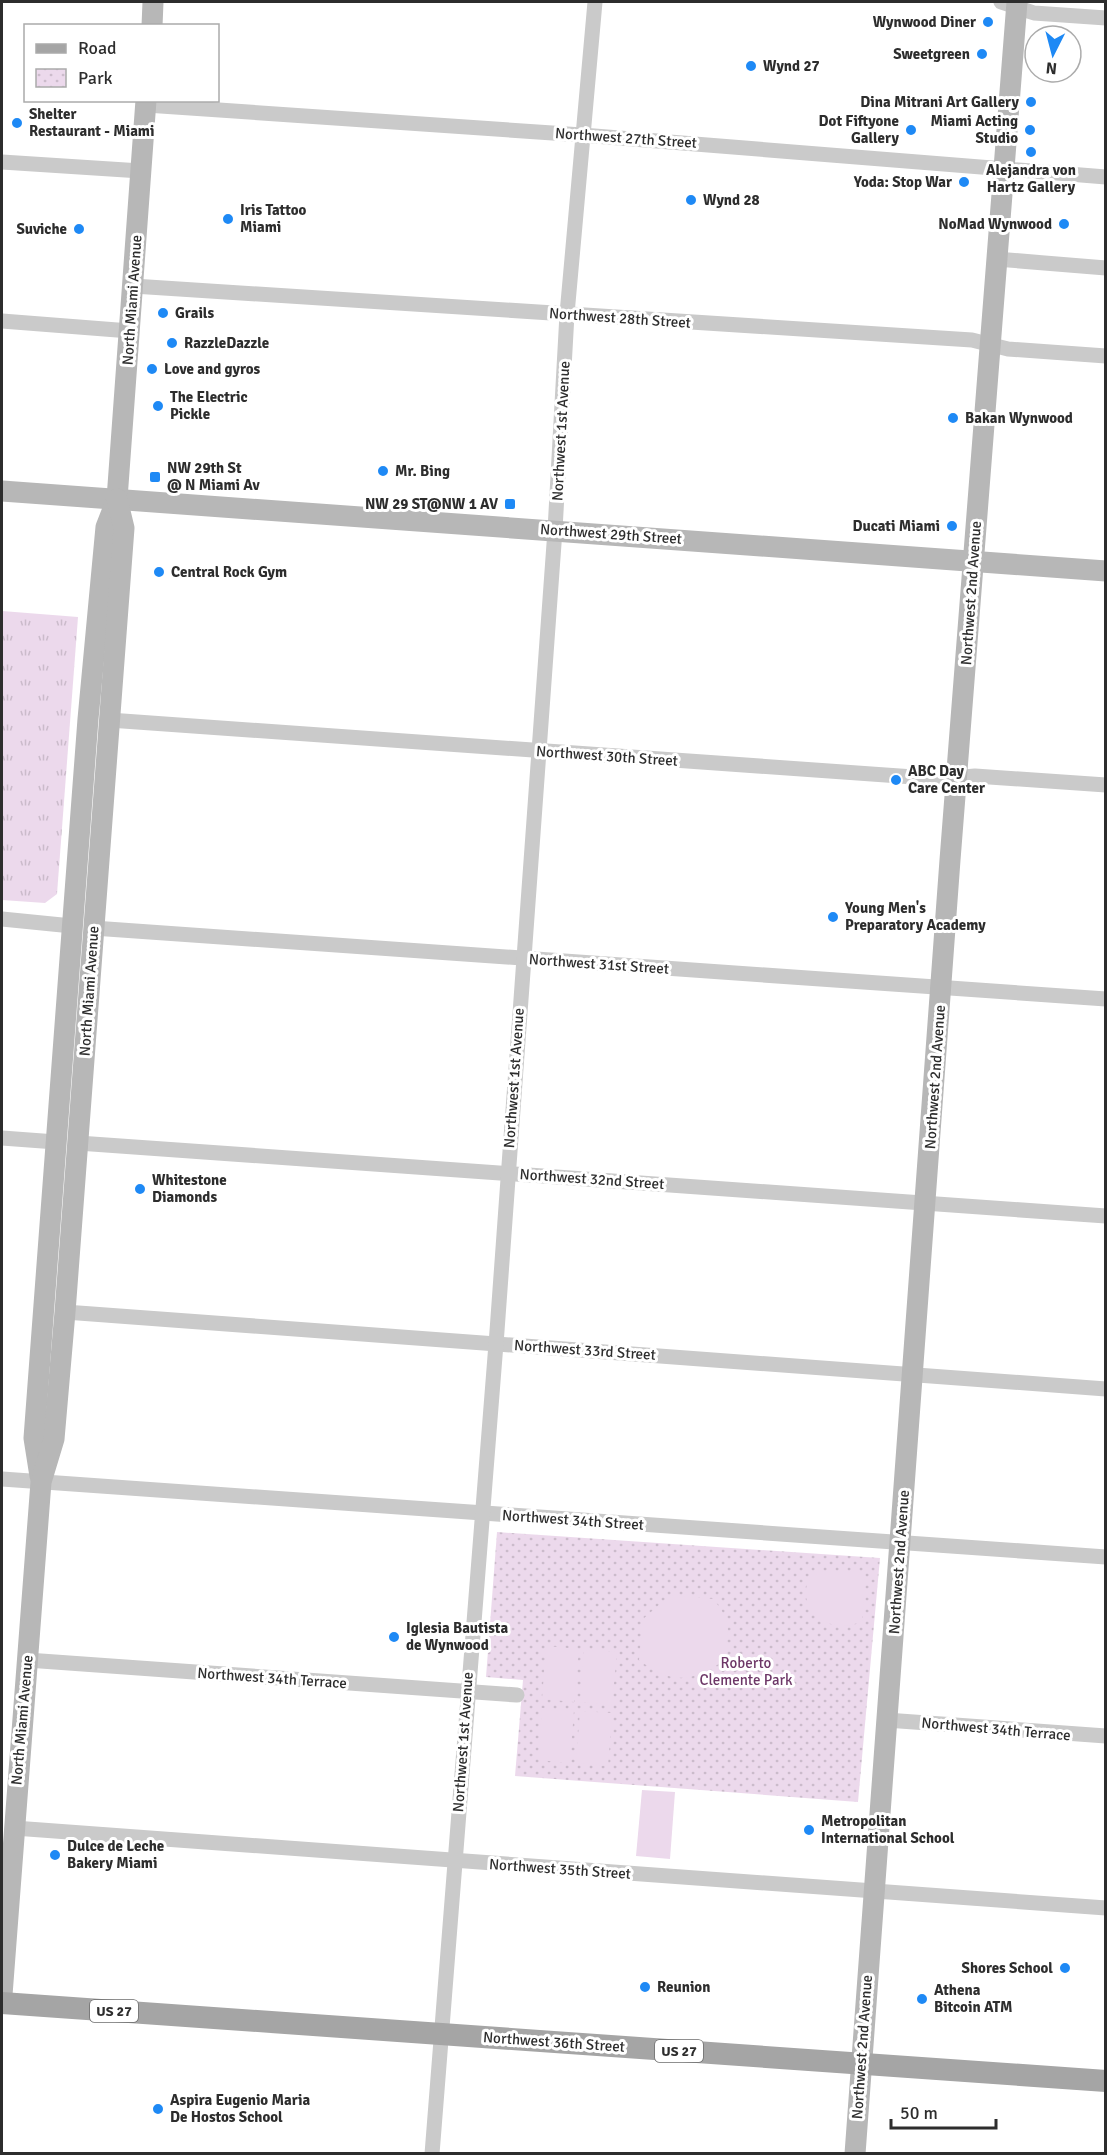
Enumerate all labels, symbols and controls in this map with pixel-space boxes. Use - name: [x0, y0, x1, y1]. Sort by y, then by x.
- place label: Wynwood Diner: [873, 13, 976, 31]
- marker: Wynwood Diner: [981, 15, 995, 29]
- legend: [24, 24, 219, 102]
- north arrow: [1023, 24, 1083, 84]
- text: Road: [78, 37, 117, 59]
- place label: Sweetgreen: [893, 45, 970, 63]
- marker: Sweetgreen: [975, 47, 989, 61]
- place label: Wynd 27: [763, 57, 820, 75]
- text: N: [1045, 57, 1058, 78]
- marker: Wynd 27: [744, 59, 758, 73]
- text: Park: [78, 67, 113, 89]
- place label: Dina Mitrani Art Gallery: [860, 93, 1020, 111]
- marker: Dina Mitrani Art Gallery: [1024, 95, 1038, 109]
- place label: Shelter Restaurant - Miami: [29, 105, 154, 140]
- place label: Dot Fiftyone Gallery: [819, 112, 900, 147]
- place label: Miami Acting Studio: [931, 112, 1018, 147]
- marker: Shelter Restaurant - Miami: [10, 116, 24, 130]
- marker: Dot Fiftyone Gallery: [904, 123, 918, 137]
- marker: Miami Acting Studio: [1023, 123, 1037, 137]
- street label: Northwest 27th Street: [554, 124, 698, 152]
- marker: Alejandra von Hartz Gallery: [1024, 145, 1038, 159]
- place label: Alejandra von Hartz Gallery: [986, 161, 1076, 196]
- place label: Yoda: Stop War: [853, 173, 952, 191]
- marker: Yoda: Stop War: [957, 175, 971, 189]
- place label: Wynd 28: [703, 191, 760, 209]
- marker: Wynd 28: [684, 193, 698, 207]
- place label: Iris Tattoo Miami: [240, 201, 307, 236]
- marker: Iris Tattoo Miami: [221, 212, 235, 226]
- place label: NoMad Wynwood: [938, 215, 1052, 233]
- marker: NoMad Wynwood: [1057, 217, 1071, 231]
- place label: Suviche: [16, 220, 67, 238]
- marker: Suviche: [72, 222, 86, 236]
- street label: North Miami Avenue: [118, 234, 146, 366]
- place label: Grails: [175, 304, 215, 322]
- street label: Northwest 28th Street: [548, 304, 692, 332]
- marker: Grails: [156, 306, 170, 320]
- place label: RazzleDazzle: [184, 334, 269, 352]
- marker: RazzleDazzle: [165, 336, 179, 350]
- place label: Love and gyros: [164, 360, 261, 378]
- street label: Northwest 1st Avenue: [548, 360, 574, 502]
- marker: Love and gyros: [145, 362, 159, 376]
- place label: The Electric Pickle: [170, 388, 248, 423]
- marker: The Electric Pickle: [151, 399, 165, 413]
- place label: Bakan Wynwood: [965, 409, 1073, 427]
- marker: Bakan Wynwood: [946, 411, 960, 425]
- place label: NW 29th St @ N Miami Av: [167, 459, 261, 494]
- place label: Mr. Bing: [395, 462, 450, 480]
- marker: Mr. Bing: [376, 464, 390, 478]
- marker: NW 29th St @ N Miami Av: [148, 470, 162, 484]
- place label: NW 29 ST@NW 1 AV: [365, 495, 498, 513]
- marker: NW 29 ST@NW 1 AV: [503, 497, 517, 511]
- place label: Ducati Miami: [852, 517, 940, 535]
- marker: Ducati Miami: [945, 519, 959, 533]
- street label: Northwest 29th Street: [539, 520, 683, 548]
- street label: Northwest 2nd Avenue: [957, 520, 985, 666]
- place label: Central Rock Gym: [171, 563, 287, 581]
- marker: Central Rock Gym: [152, 565, 166, 579]
- street label: Northwest 30th Street: [535, 742, 679, 770]
- place label: ABC Day Care Center: [908, 762, 985, 797]
- marker: ABC Day Care Center: [889, 773, 903, 787]
- place label: Young Men's Preparatory Academy: [844, 899, 986, 934]
- marker: Young Men's Preparatory Academy: [826, 910, 840, 924]
- street label: North Miami Avenue: [75, 925, 103, 1057]
- street label: Northwest 31st Street: [528, 950, 670, 978]
- street label: Northwest 2nd Avenue: [921, 1004, 949, 1150]
- street label: Northwest 1st Avenue: [500, 1007, 528, 1149]
- street label: Northwest 32nd Street: [519, 1165, 665, 1193]
- place label: Whitestone Diamonds: [152, 1171, 227, 1206]
- marker: Whitestone Diamonds: [133, 1182, 147, 1196]
- street label: Northwest 33rd Street: [513, 1336, 657, 1364]
- street label: Northwest 2nd Avenue: [885, 1489, 913, 1635]
- street label: Northwest 34th Street: [501, 1506, 645, 1534]
- place label: Iglesia Bautista de Wynwood: [406, 1619, 508, 1654]
- marker: Iglesia Bautista de Wynwood: [387, 1630, 401, 1644]
- street label: North Miami Avenue: [7, 1654, 37, 1786]
- park label: Roberto Clemente Park: [699, 1654, 793, 1689]
- street label: Northwest 34th Terrace: [197, 1664, 347, 1692]
- street label: Northwest 1st Avenue: [449, 1671, 477, 1813]
- street label: Northwest 34th Terrace: [921, 1714, 1071, 1744]
- place label: Metropolitan International School: [821, 1812, 955, 1847]
- marker: Metropolitan International School: [802, 1823, 816, 1837]
- place label: Dulce de Leche Bakery Miami: [67, 1837, 164, 1872]
- marker: Dulce de Leche Bakery Miami: [48, 1848, 62, 1862]
- street label: Northwest 35th Street: [488, 1855, 632, 1883]
- place label: Shores School: [962, 1959, 1053, 1977]
- marker: Shores School: [1058, 1961, 1072, 1975]
- street label: Northwest 2nd Avenue: [848, 1974, 876, 2120]
- place label: Reunion: [657, 1978, 710, 1996]
- marker: Reunion: [638, 1980, 652, 1994]
- place label: Athena Bitcoin ATM: [934, 1981, 1013, 2016]
- marker: Athena Bitcoin ATM: [915, 1992, 929, 2006]
- road number: US 27: [90, 2000, 138, 2022]
- street label: Northwest 36th Street: [482, 2028, 626, 2056]
- road number: US 27: [655, 2040, 703, 2062]
- place label: Aspira Eugenio Maria De Hostos School: [170, 2091, 310, 2126]
- scale bar: [891, 2092, 996, 2130]
- marker: Aspira Eugenio Maria De Hostos School: [151, 2102, 165, 2116]
- text: 50 m: [900, 2102, 938, 2124]

